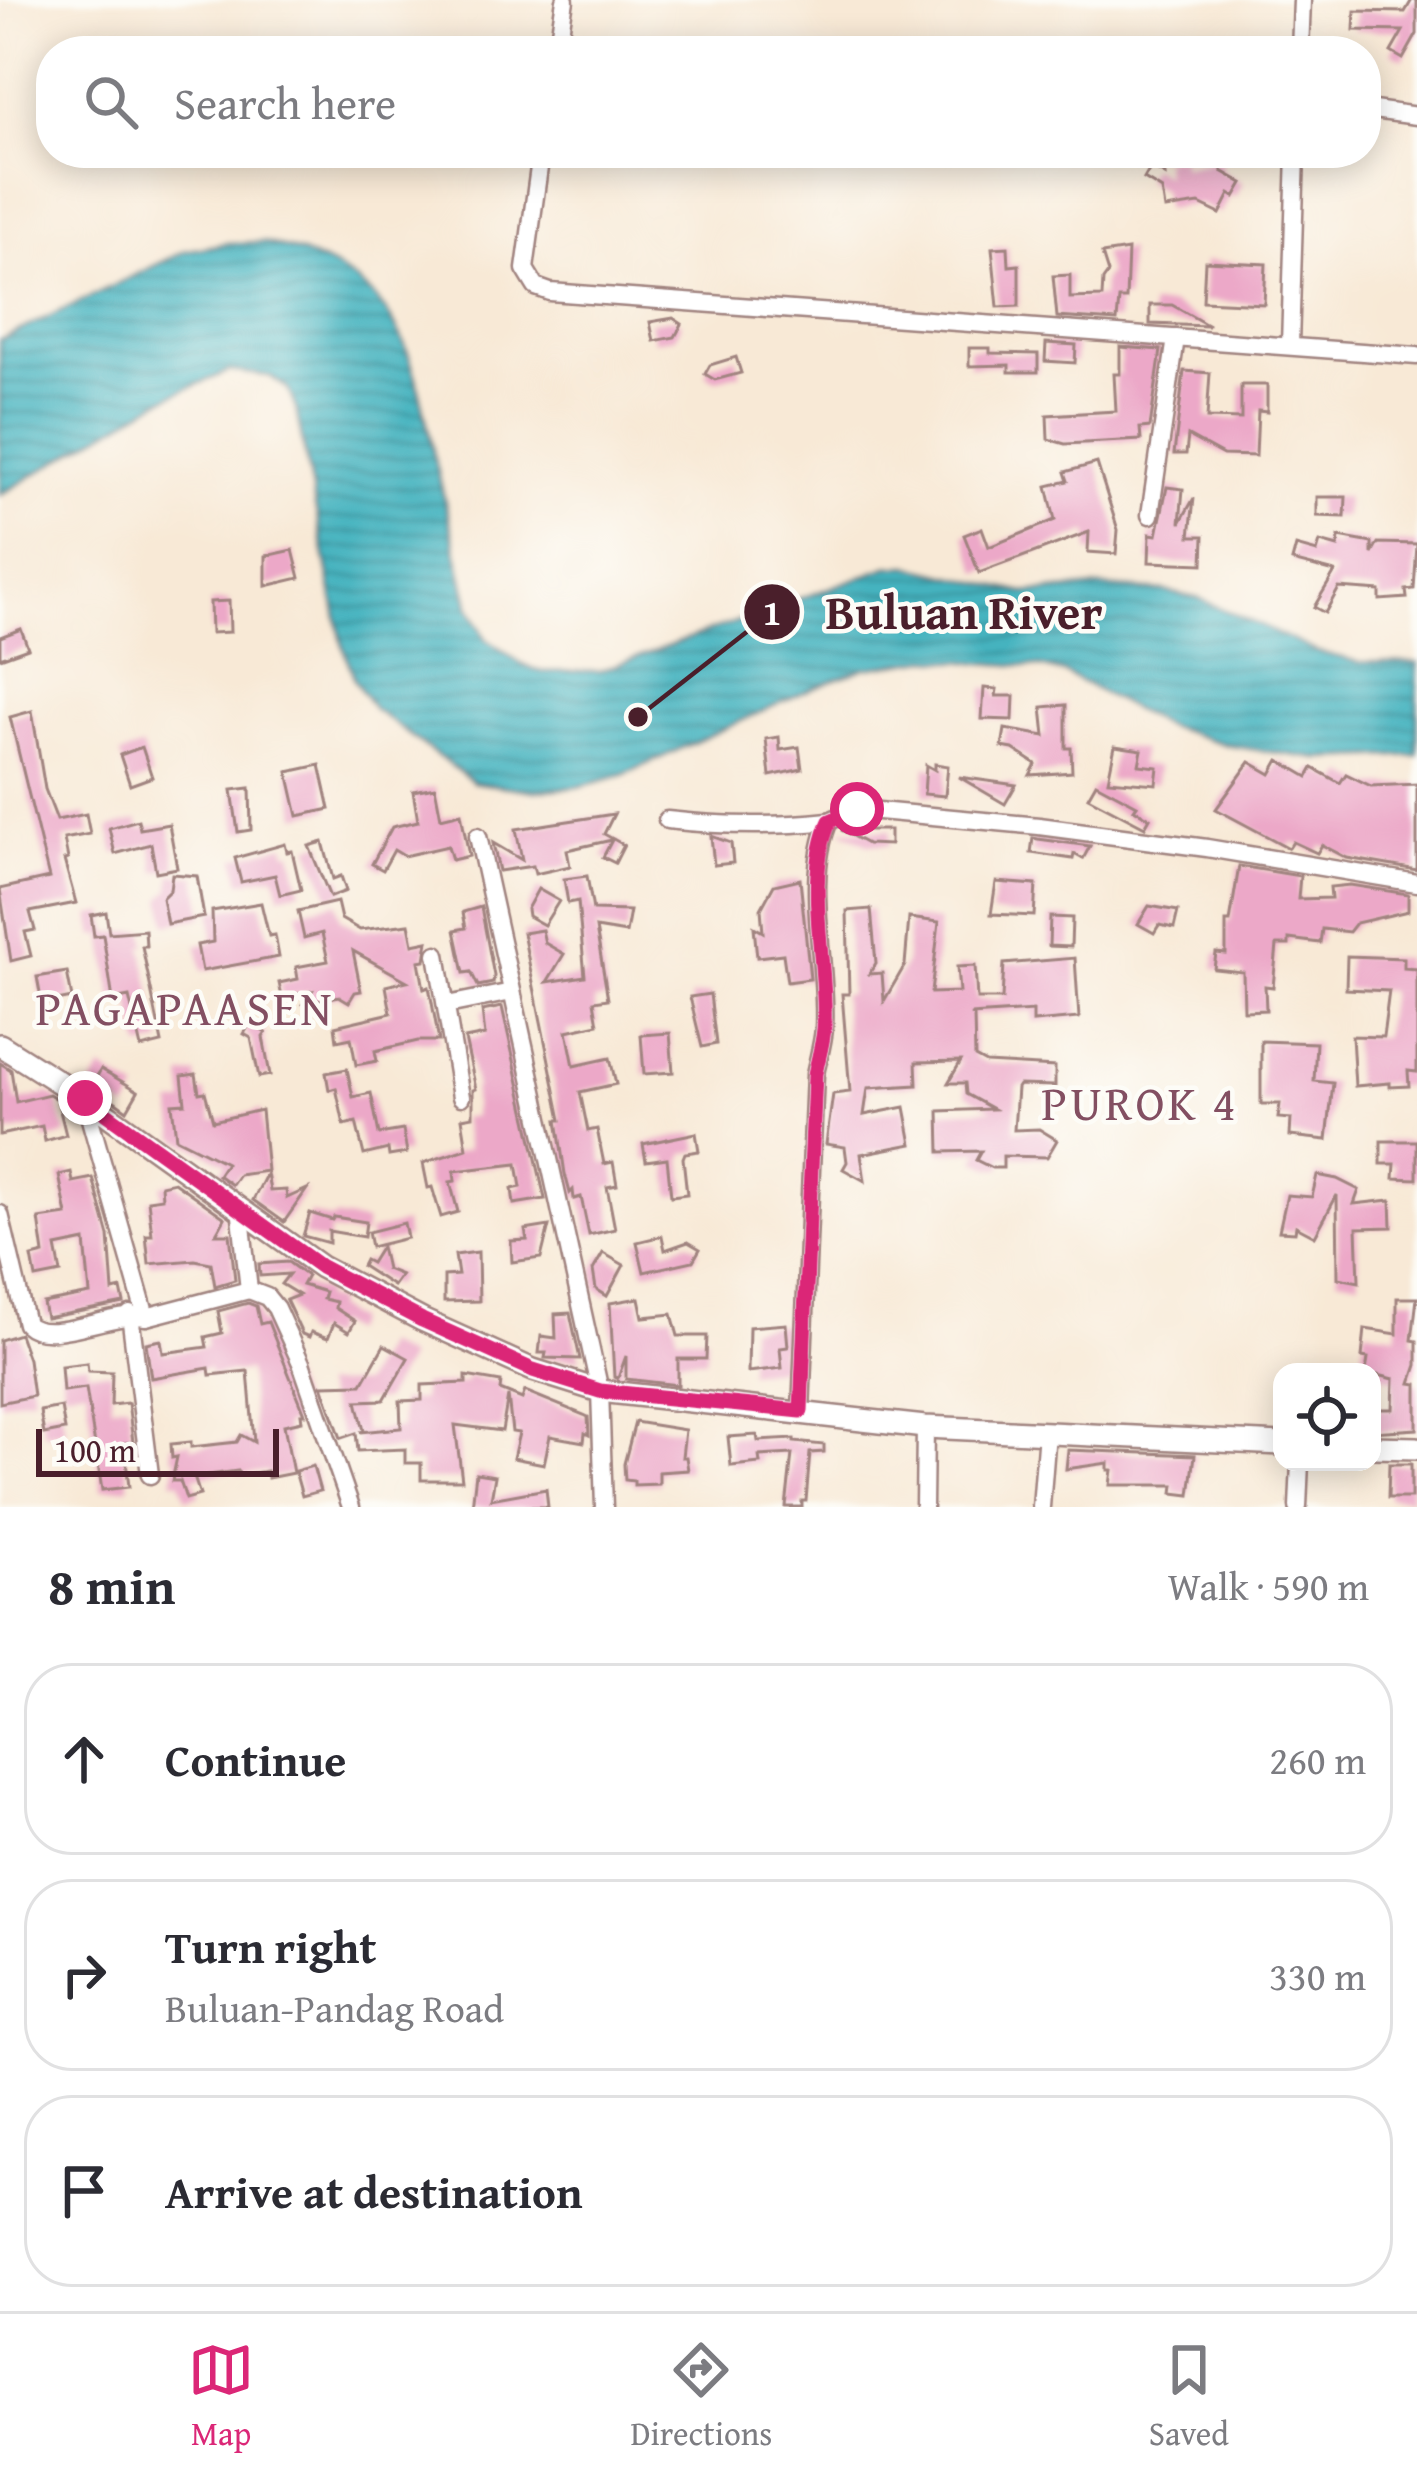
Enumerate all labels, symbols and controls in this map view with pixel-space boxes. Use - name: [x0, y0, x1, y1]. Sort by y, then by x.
- search box: [36, 36, 1381, 168]
- icon: search: [78, 69, 144, 135]
- text: Search here: [174, 70, 396, 135]
- callout: Buluan River: [742, 570, 1127, 654]
- text: Buluan River: [826, 576, 1102, 647]
- text: 1: [763, 585, 781, 638]
- route start: [830, 782, 884, 836]
- district label: PAGAPAASEN: [35, 972, 335, 1043]
- district label: PUROK 4: [1041, 1067, 1239, 1138]
- route end: [58, 1071, 112, 1125]
- map controls: [1273, 1363, 1381, 1471]
- button: locate: [1273, 1363, 1381, 1471]
- scale bar: [36, 1423, 279, 1476]
- text: 100 m: [54, 1426, 136, 1474]
- text: 8 min: [48, 1548, 175, 1623]
- text: Walk · 590 m: [1168, 1557, 1369, 1614]
- icon: ahead: [51, 1726, 117, 1792]
- text: Continue: [165, 1727, 346, 1792]
- text: 260 m: [1269, 1731, 1366, 1788]
- text: Turn right: [165, 1914, 377, 1979]
- icon: right: [51, 1942, 117, 2008]
- text: 330 m: [1269, 1947, 1366, 2004]
- text: Buluan-Pandag Road: [165, 1979, 504, 2036]
- icon: arrive: [51, 2158, 117, 2224]
- text: Arrive at destination: [165, 2159, 583, 2224]
- tab: Map: [188, 2337, 254, 2457]
- tab: Directions: [631, 2337, 772, 2457]
- tab: Saved: [1149, 2337, 1229, 2457]

